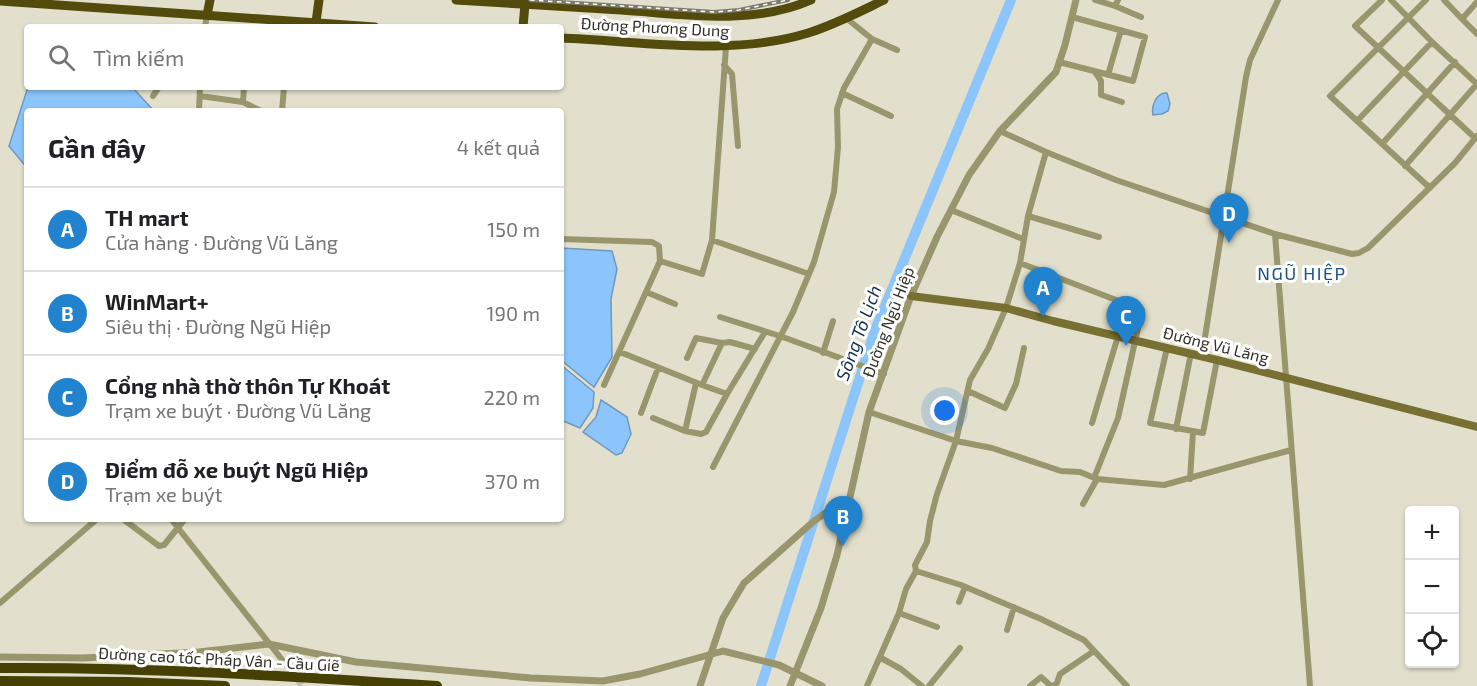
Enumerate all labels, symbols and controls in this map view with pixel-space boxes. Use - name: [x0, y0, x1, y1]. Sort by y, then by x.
- street label: Đường Phương Dung: [580, 13, 730, 40]
- search box: [24, 24, 564, 90]
- icon: search: [45, 41, 78, 74]
- text: Tìm kiếm: [93, 44, 184, 70]
- text: Gần đây: [48, 132, 146, 163]
- text: 4 kết quả: [457, 135, 540, 159]
- pin: D: [1210, 194, 1248, 243]
- text: TH mart: [105, 204, 189, 230]
- text: A: [61, 217, 74, 241]
- text: 150 m: [487, 217, 540, 241]
- text: Cửa hàng · Đường Vũ Lăng: [105, 230, 338, 254]
- district label: NGŨ HIỆP: [1257, 262, 1347, 284]
- street label: Đường Ngũ Hiệp: [858, 264, 917, 380]
- pin: A: [1024, 268, 1062, 317]
- water label: Sông Tô Lịch: [831, 282, 885, 383]
- text: WinMart+: [105, 288, 209, 314]
- pin: C: [1106, 296, 1146, 346]
- text: B: [61, 301, 74, 325]
- text: 190 m: [487, 301, 540, 325]
- text: Siêu thị · Đường Ngũ Hiệp: [105, 314, 331, 338]
- street label: Đường Vũ Lăng: [1161, 322, 1271, 367]
- text: Cổng nhà thờ thôn Tự Khoát: [105, 372, 390, 398]
- text: C: [62, 385, 73, 409]
- text: 220 m: [483, 385, 540, 409]
- your location: [930, 396, 959, 425]
- text: Trạm xe buýt · Đường Vũ Lăng: [105, 398, 371, 422]
- text: Điểm đỗ xe buýt Ngũ Hiệp: [105, 456, 368, 482]
- text: D: [61, 469, 74, 493]
- text: 370 m: [485, 469, 540, 493]
- text: Trạm xe buýt: [105, 482, 222, 506]
- pin: B: [824, 496, 862, 546]
- map controls: [1405, 506, 1459, 668]
- button: +: [1405, 506, 1459, 560]
- button: −: [1405, 560, 1459, 614]
- button: locate: [1405, 614, 1459, 668]
- street label: Đường cao tốc Pháp Vân - Cầu Giẽ: [98, 643, 340, 674]

